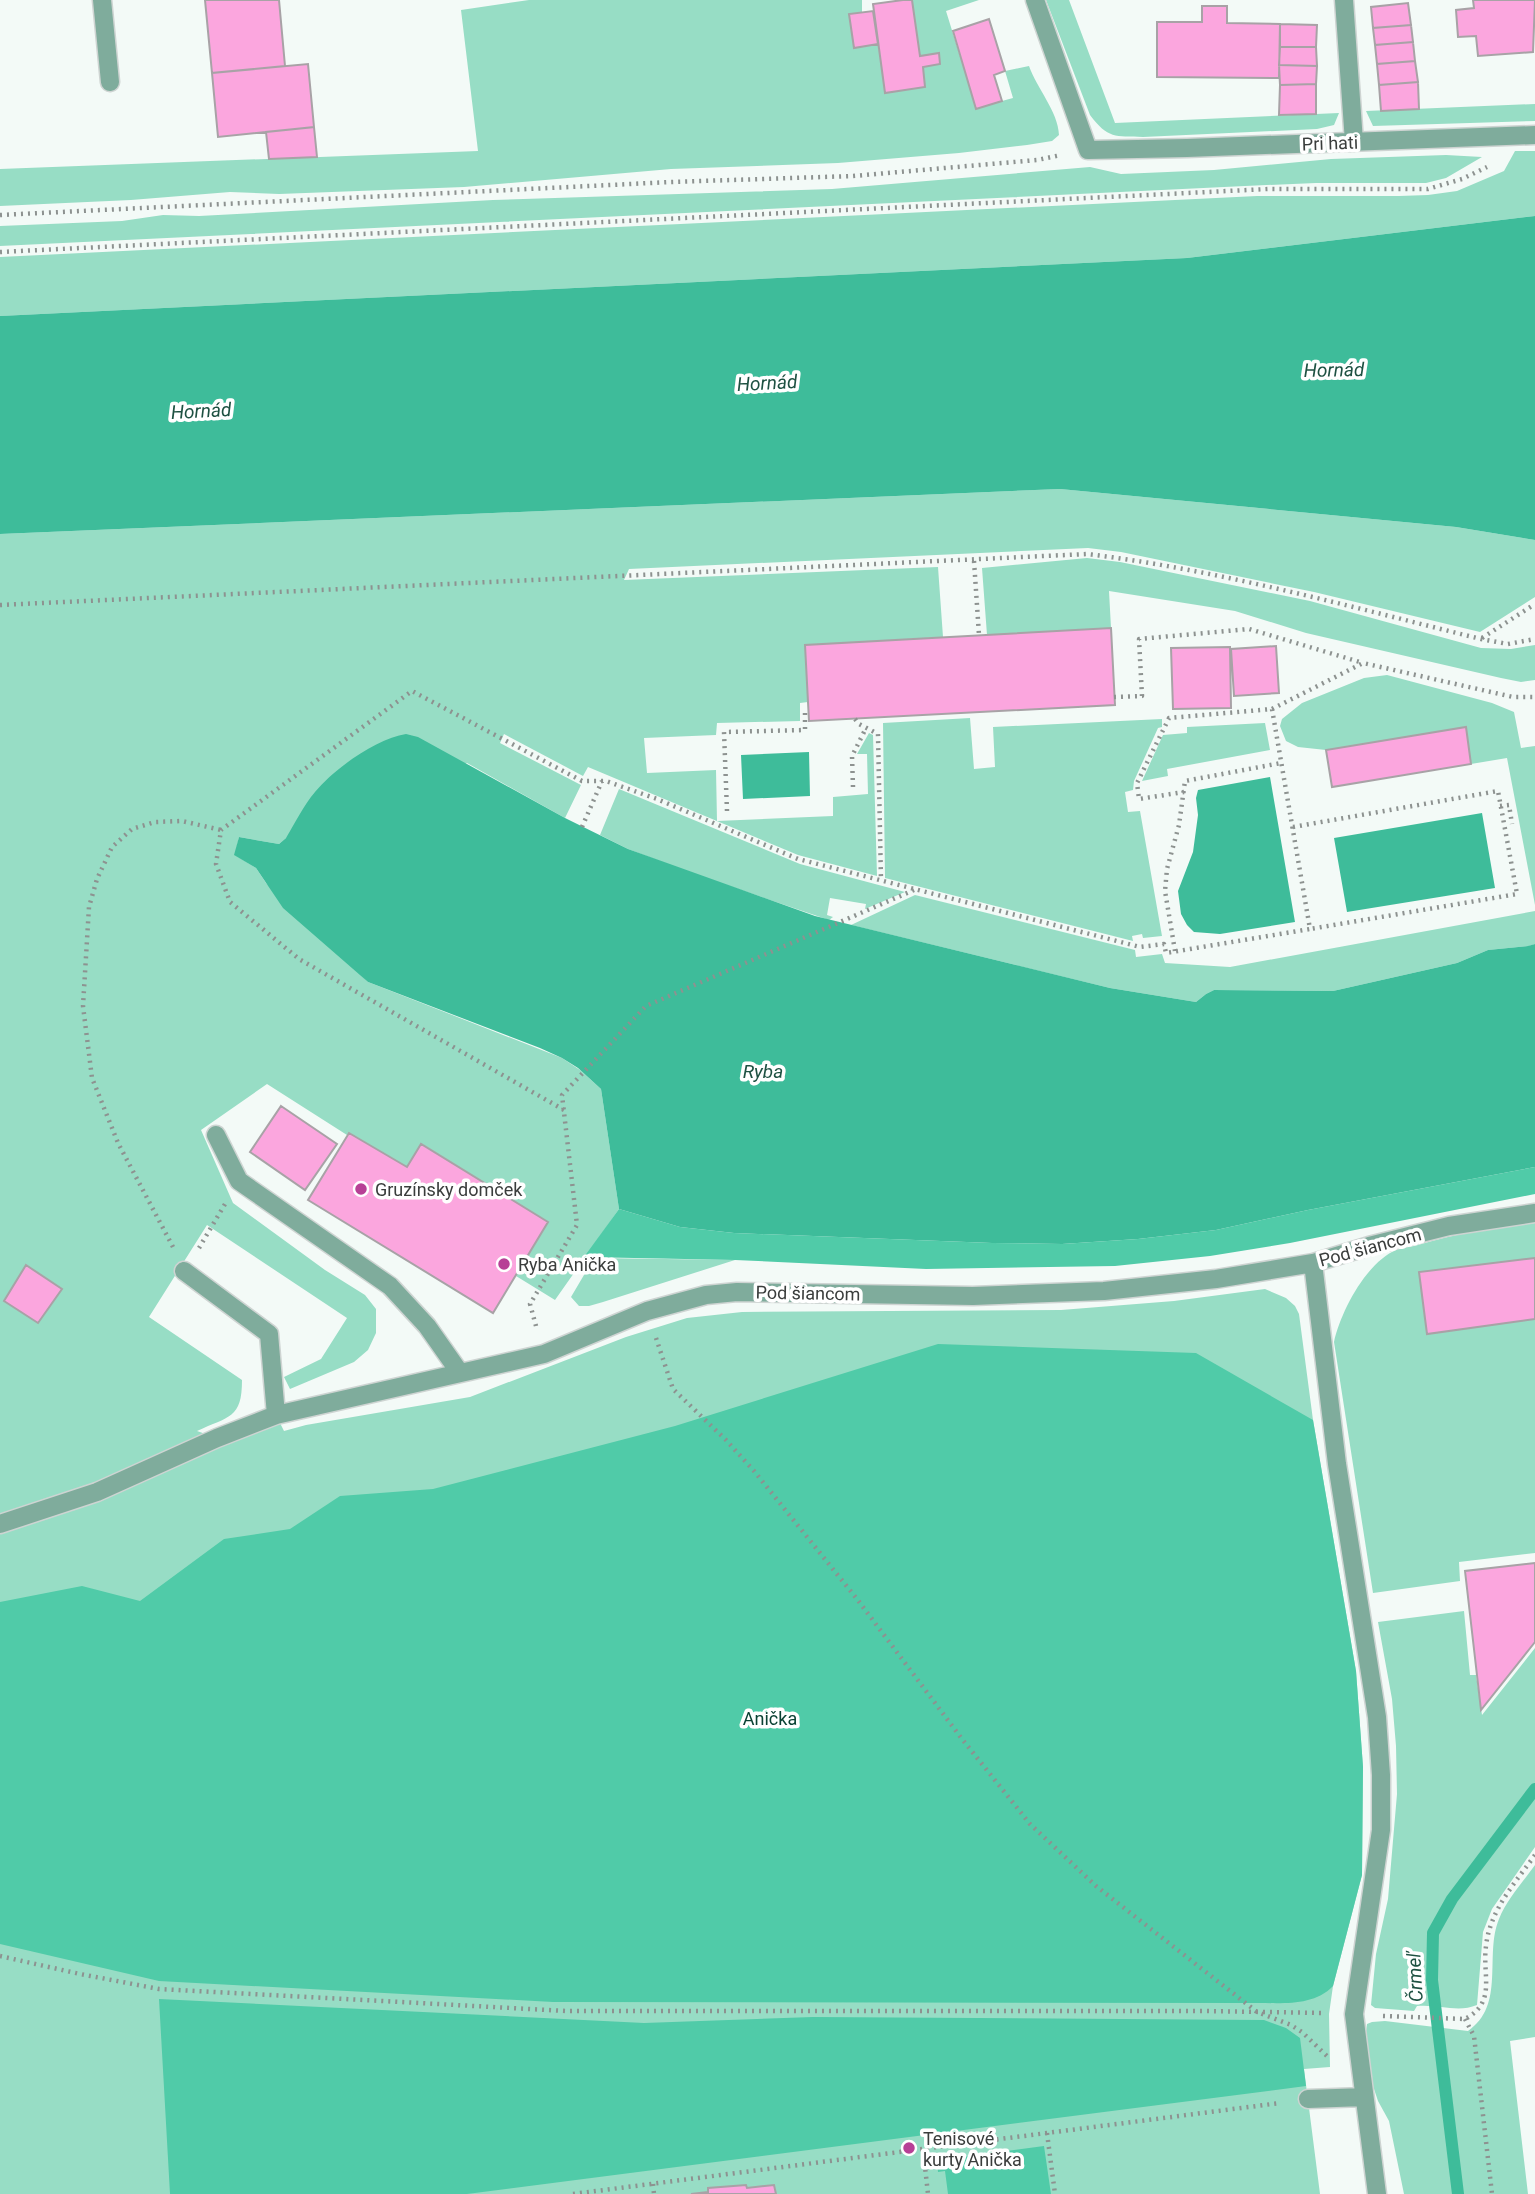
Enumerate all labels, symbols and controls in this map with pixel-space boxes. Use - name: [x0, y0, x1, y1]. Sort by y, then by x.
- street label: Pri hati: [1302, 132, 1358, 154]
- water label: Hornád: [1304, 358, 1365, 382]
- water label: Hornád: [736, 370, 798, 396]
- water label: Hornád: [170, 398, 232, 424]
- water label: Ryba: [743, 1060, 783, 1083]
- place label: Gruzínsky domček: [375, 1179, 523, 1200]
- marker: Gruzínsky domček: [353, 1181, 369, 1197]
- street label: Pod šiancom: [1317, 1223, 1423, 1271]
- place label: Ryba Anička: [518, 1254, 616, 1275]
- marker: Ryba Anička: [496, 1256, 512, 1272]
- street label: Pod šiancom: [755, 1282, 861, 1304]
- park label: Anička: [743, 1708, 797, 1729]
- water label: Črmeľ: [1402, 1949, 1428, 2003]
- place label: Tenisové kurty Anička: [923, 2128, 1022, 2170]
- marker: Tenisové kurty Anička: [901, 2140, 917, 2156]

